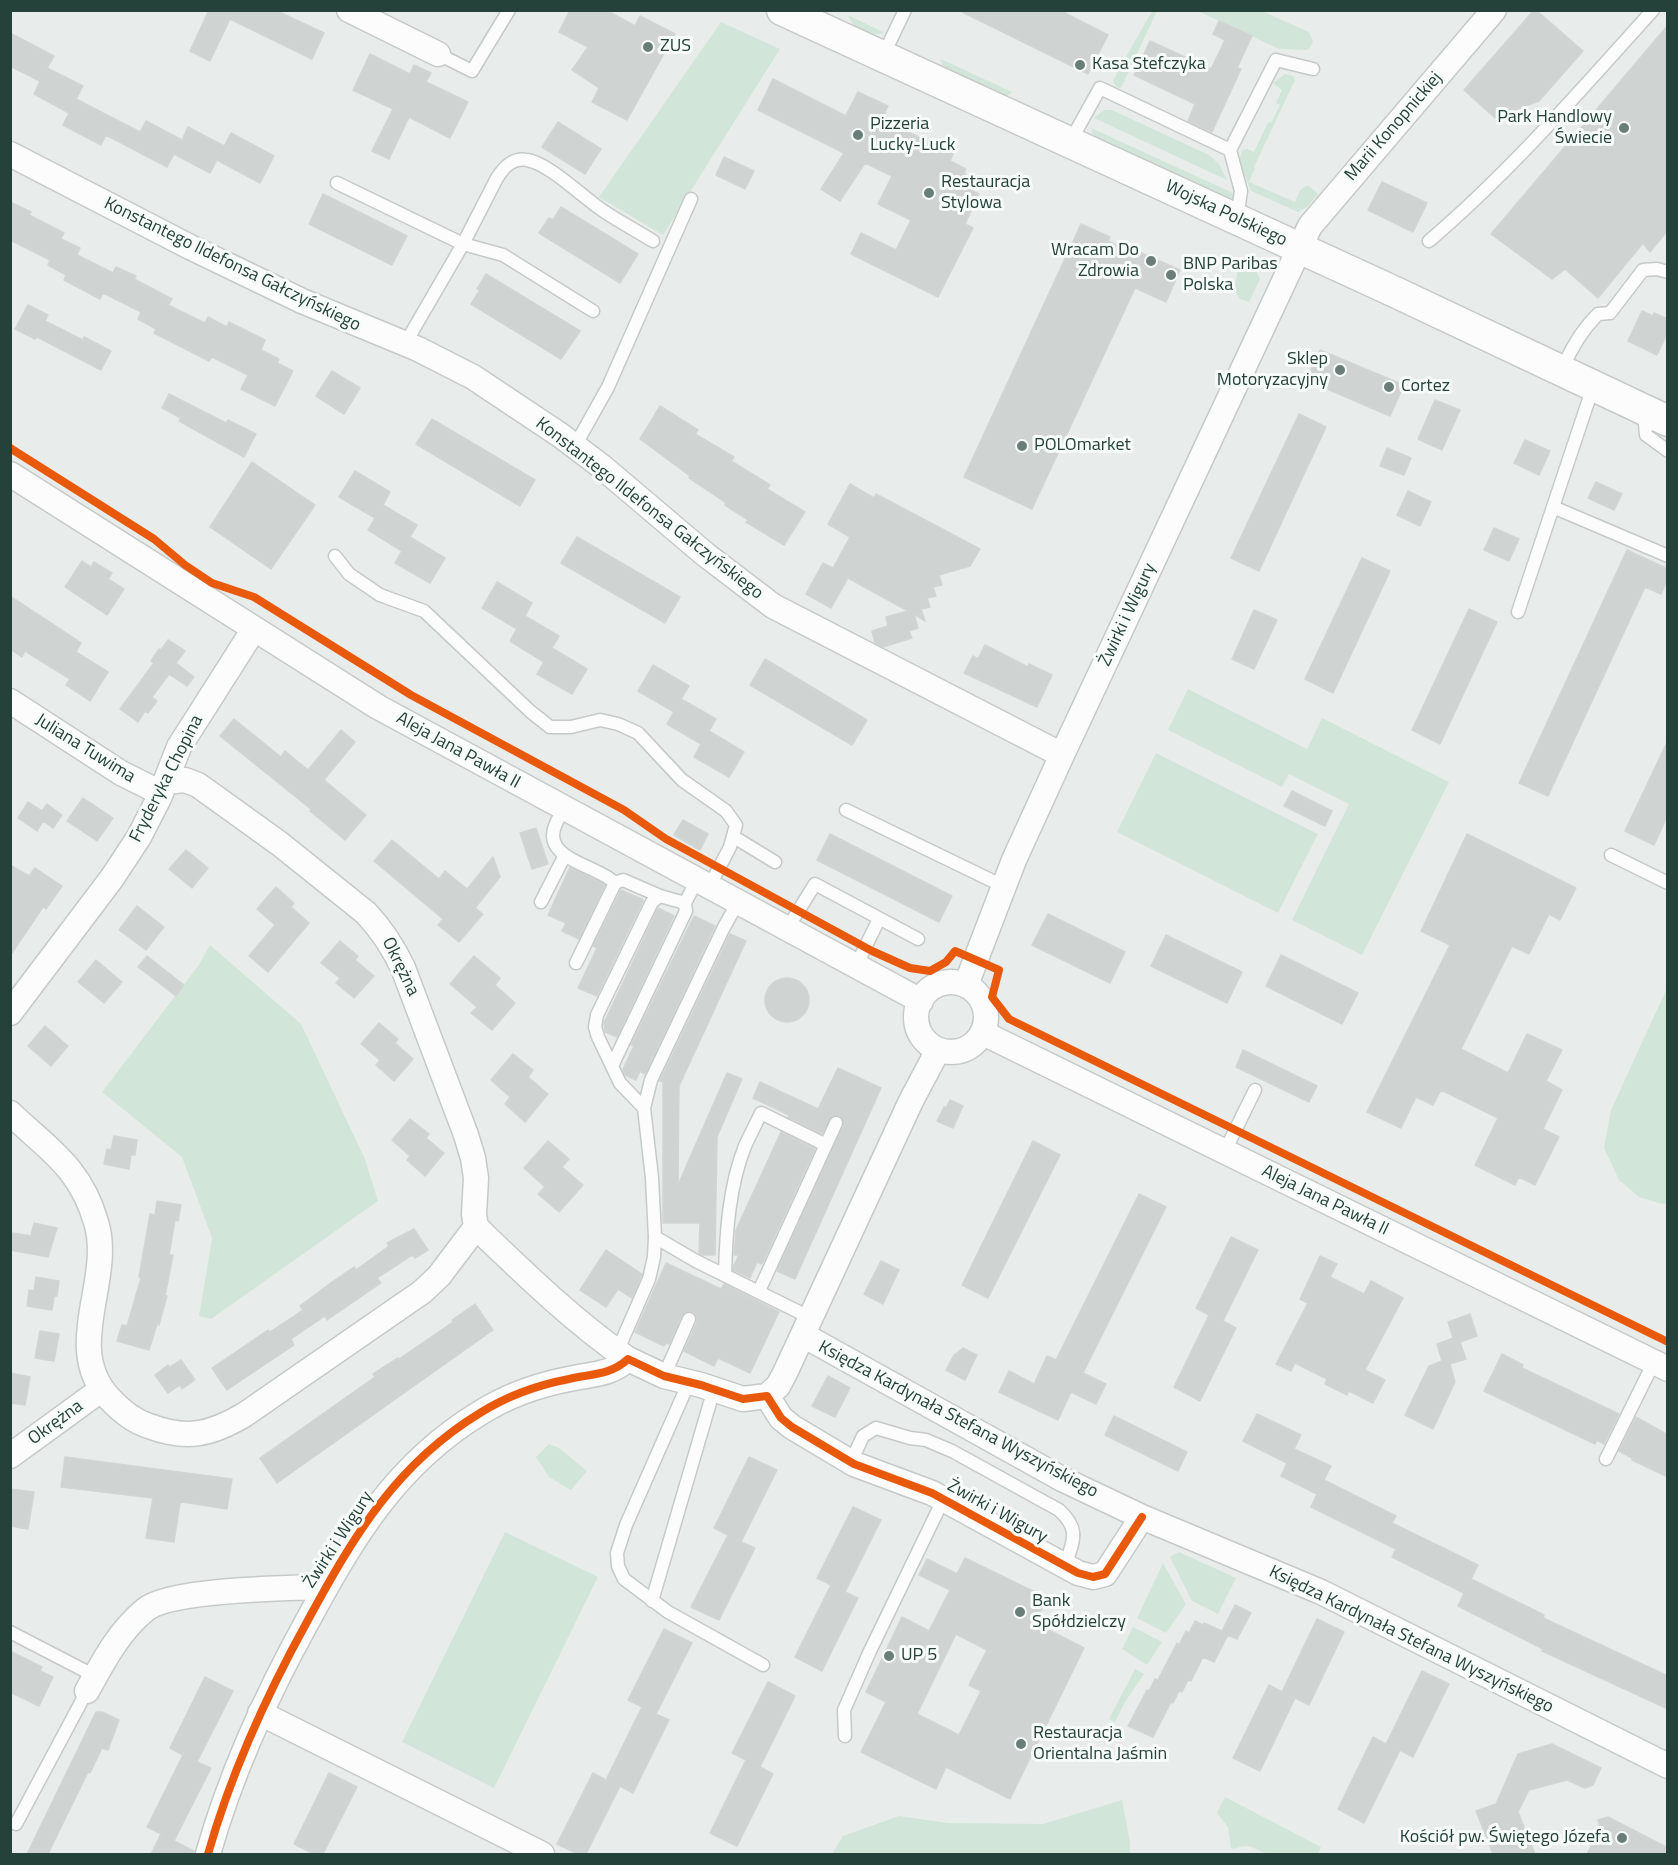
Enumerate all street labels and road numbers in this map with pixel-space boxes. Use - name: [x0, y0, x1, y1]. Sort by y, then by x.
- street label: Marii Konopnickiej: [1341, 68, 1447, 186]
- street label: Wojska Polskiego: [1162, 176, 1290, 252]
- street label: Konstantego Ildefonsa Gałczyńskiego: [100, 193, 364, 337]
- street label: Konstantego Ildefonsa Gałczyńskiego: [531, 413, 767, 605]
- street label: Żwirki i Wigury: [1095, 560, 1161, 670]
- street label: Aleja Jana Pawła II: [392, 708, 524, 794]
- street label: Juliana Tuwima: [31, 710, 139, 788]
- street label: Fryderyka Chopina: [126, 712, 208, 846]
- street label: Okrężna: [377, 934, 423, 1000]
- street label: Aleja Jana Pawła II: [1258, 1161, 1392, 1241]
- street label: Księdza Kardynała Stefana Wyszyńskiego: [814, 1337, 1102, 1503]
- street label: Okrężna: [24, 1396, 88, 1450]
- street label: Żwirki i Wigury: [943, 1476, 1051, 1548]
- street label: Żwirki i Wigury: [300, 1487, 378, 1593]
- street label: Księdza Kardynała Stefana Wyszyńskiego: [1265, 1561, 1557, 1719]

